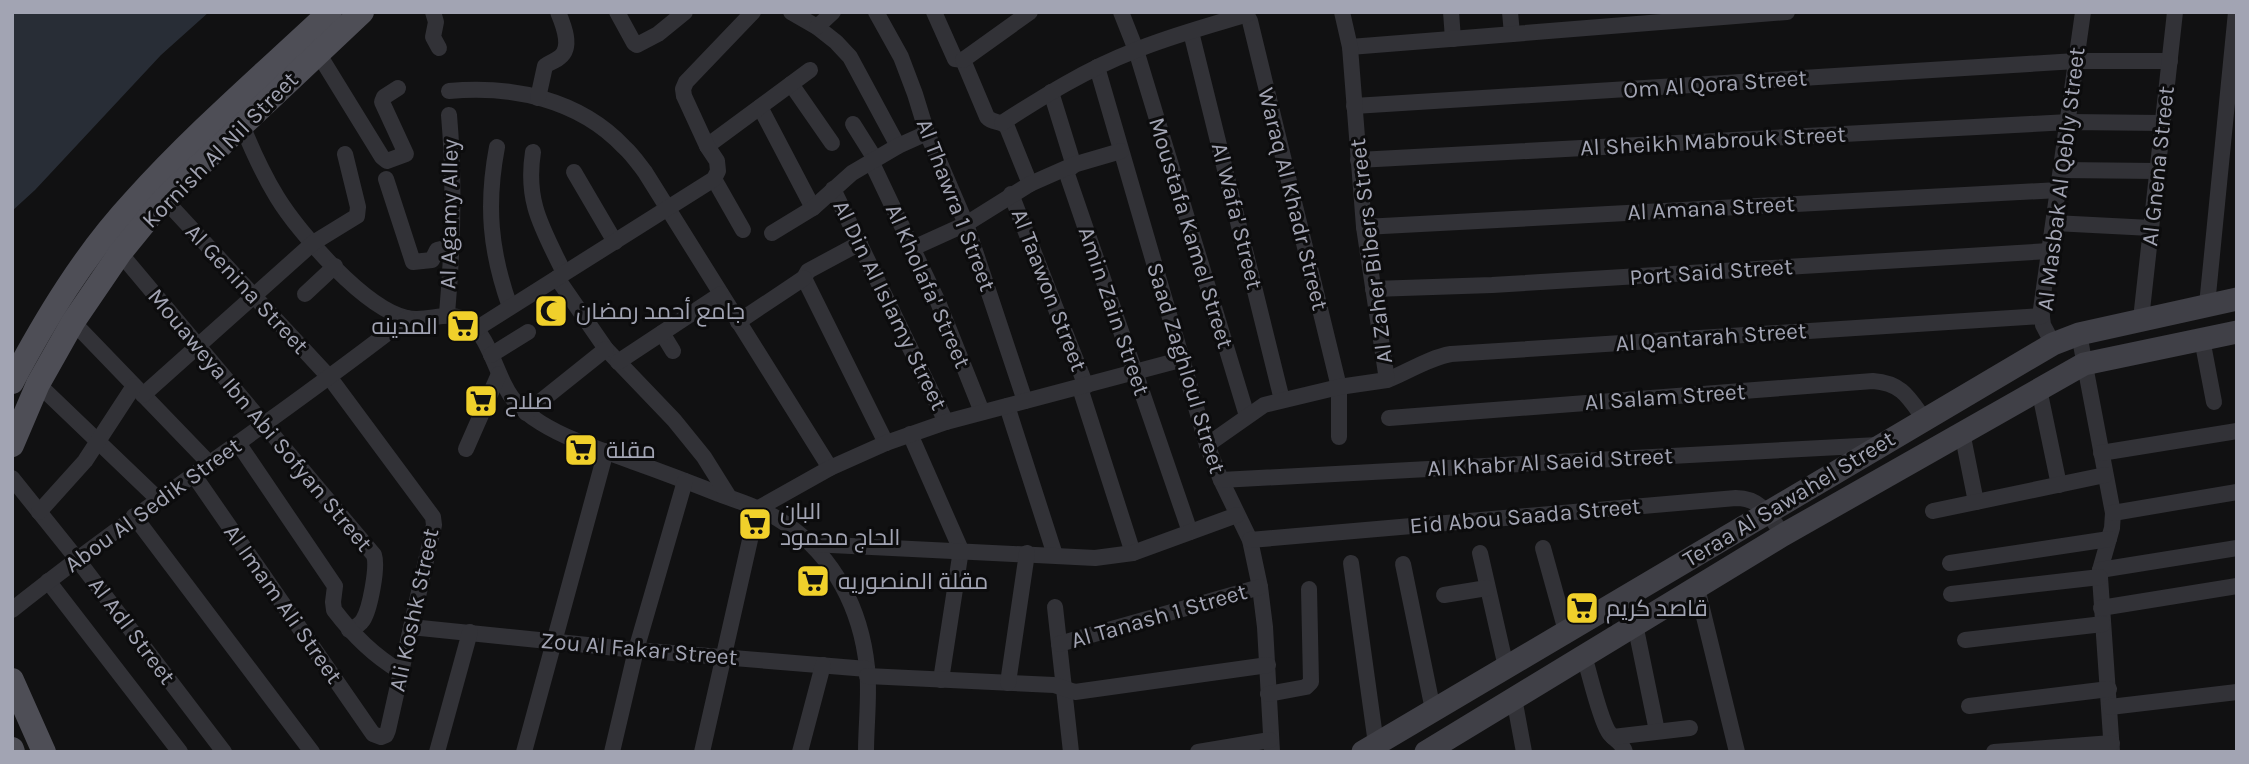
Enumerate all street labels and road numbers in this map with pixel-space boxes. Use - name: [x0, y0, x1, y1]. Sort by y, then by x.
- street label: Al Masbak Al Qebly Street: [2031, 45, 2091, 312]
- street label: Om Al Qora Street: [1622, 64, 1808, 104]
- street label: Kornish Al Nil Street: [136, 66, 304, 234]
- street label: Al Gnena Street: [2136, 84, 2180, 247]
- street label: Waraq Al Khadr Street: [1252, 85, 1334, 313]
- street label: Moustafa Kamel Street: [1143, 114, 1239, 352]
- street label: Al Thawra 1 Street: [911, 115, 1001, 295]
- street label: Al Sheikh Mabrouk Street: [1579, 121, 1847, 161]
- street label: Al Zaher Bibers Street: [1344, 137, 1398, 365]
- street label: Al Agamy Alley: [434, 138, 464, 289]
- street label: Al Wafa' Street: [1206, 140, 1268, 292]
- street label: Al Amana Street: [1627, 190, 1796, 226]
- street label: Al Din Al Islamy Street: [827, 196, 953, 415]
- street label: Al Kholafa' Street: [880, 200, 976, 373]
- street label: Al Taawon Street: [1006, 205, 1092, 375]
- street label: Al Genina Street: [180, 218, 314, 360]
- street label: Amin Zain Street: [1072, 223, 1156, 399]
- street label: Port Said Street: [1629, 253, 1794, 291]
- street label: Saad Zaghloul Street: [1141, 259, 1231, 477]
- street label: Mouaweya Ibn Abi Sofyan Street: [142, 283, 378, 557]
- street label: Al Qantarah Street: [1615, 317, 1808, 357]
- street label: Al Salam Street: [1584, 378, 1747, 416]
- street label: Teraa Al Sawahel Street: [1678, 425, 1900, 573]
- street label: Abou Al Sedik Street: [59, 432, 247, 578]
- street label: Al Khabr Al Saeid Street: [1427, 442, 1674, 482]
- street label: Eid Abou Saada Street: [1408, 492, 1642, 540]
- street label: Al Imam Ali Street: [218, 519, 348, 689]
- street label: Ali Koshk Street: [384, 526, 445, 694]
- street label: Al Adl Street: [83, 572, 181, 690]
- street label: Al Tanash 1 Street: [1068, 578, 1250, 654]
- street label: Zou Al Fakar Street: [540, 627, 739, 671]

